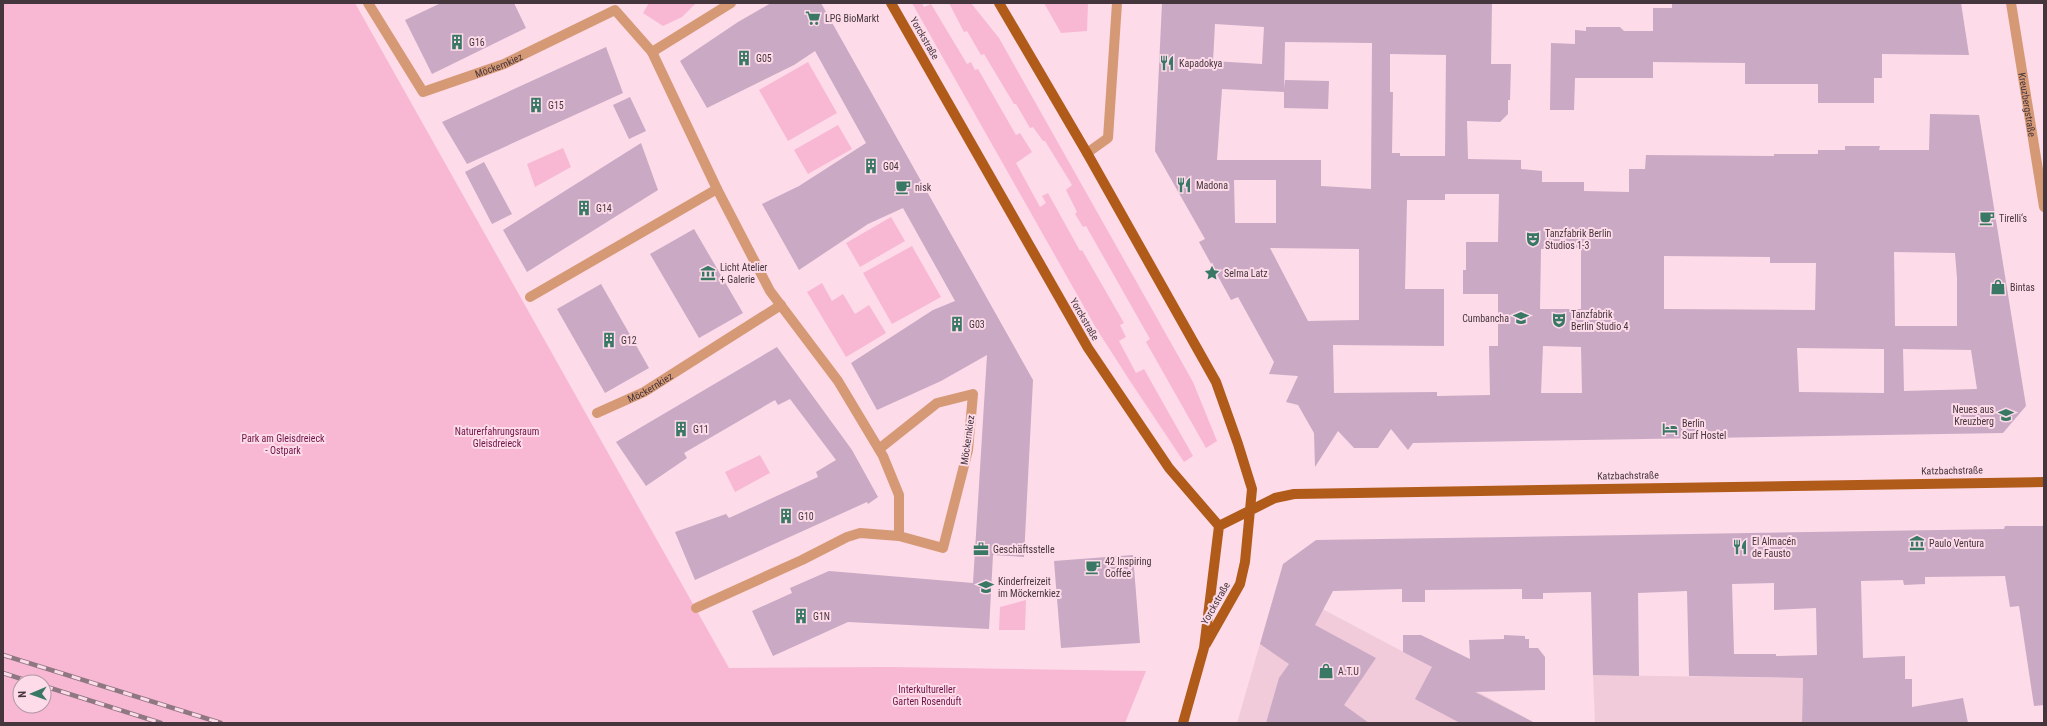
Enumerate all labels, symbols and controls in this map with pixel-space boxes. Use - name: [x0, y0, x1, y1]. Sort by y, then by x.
- supermarket icon: LPG BioMarkt: [804, 9, 822, 27]
- place label: LPG BioMarkt: [825, 13, 879, 24]
- street label: Yorckstraße: [908, 15, 941, 62]
- building icon: G16: [448, 33, 466, 51]
- place label: G16: [469, 37, 485, 48]
- building icon: G05: [735, 49, 753, 67]
- street label: Möckernkiez: [474, 51, 524, 80]
- place label: G05: [756, 53, 772, 64]
- restaurant icon: Kapadokya: [1158, 54, 1176, 72]
- place label: Kapadokya: [1179, 58, 1223, 69]
- street label: Kreuzbergstraße: [2016, 72, 2038, 138]
- building icon: G15: [527, 96, 545, 114]
- place label: G15: [548, 100, 564, 111]
- building icon: G04: [862, 157, 880, 175]
- place label: G04: [883, 161, 899, 172]
- restaurant icon: Madona: [1175, 176, 1193, 194]
- cafe icon: nisk: [894, 178, 912, 196]
- place label: Madona: [1196, 180, 1228, 191]
- place label: nisk: [915, 182, 932, 193]
- building icon: G14: [575, 199, 593, 217]
- place label: G14: [596, 203, 612, 214]
- cafe icon: Tirelli‘s: [1978, 209, 1996, 227]
- place label: Tirelli‘s: [1999, 213, 2028, 224]
- place label: Tanzfabrik Berlin Studios 1-3: [1545, 228, 1611, 251]
- theatre icon: Tanzfabrik Berlin Studios 1-3: [1524, 230, 1542, 248]
- place label: Licht Atelier + Galerie: [720, 262, 767, 285]
- museum icon: Licht Atelier + Galerie: [699, 264, 717, 282]
- place icon: Selma Latz: [1203, 264, 1221, 282]
- place label: Selma Latz: [1224, 268, 1268, 279]
- shop icon: Bintas: [1989, 278, 2007, 296]
- place label: Bintas: [2010, 282, 2035, 293]
- street label: Yorckstraße: [1068, 296, 1101, 343]
- school or university icon: Cumbancha: [1512, 309, 1530, 327]
- place label: Tanzfabrik Berlin Studio 4: [1571, 309, 1628, 332]
- theatre icon: Tanzfabrik Berlin Studio 4: [1550, 311, 1568, 329]
- place label: Cumbancha: [1462, 313, 1509, 324]
- building icon: G03: [948, 315, 966, 333]
- place label: G03: [969, 319, 985, 330]
- building icon: G12: [600, 331, 618, 349]
- place label: G12: [621, 335, 637, 346]
- street label: Möckernkiez: [626, 370, 675, 405]
- place label: Neues aus Kreuzberg: [1953, 404, 1994, 427]
- school or university icon: Neues aus Kreuzberg: [1997, 406, 2015, 424]
- street label: Möckernkiez: [959, 415, 976, 466]
- place label: Berlin Surf Hostel: [1682, 418, 1726, 441]
- building icon: G11: [672, 420, 690, 438]
- hotel icon: Berlin Surf Hostel: [1661, 420, 1679, 438]
- place label: G11: [693, 424, 709, 435]
- park label: Naturerfahrungsraum Gleisdreieck: [455, 426, 539, 449]
- park label: Park am Gleisdreieck - Ostpark: [241, 433, 325, 456]
- street label: Katzbachstraße: [1921, 464, 1983, 477]
- street label: Katzbachstraße: [1597, 469, 1659, 482]
- building icon: G10: [777, 507, 795, 525]
- place label: G10: [798, 511, 814, 522]
- museum icon: Paulo Ventura: [1908, 534, 1926, 552]
- place label: El Almacén de Fausto: [1752, 536, 1796, 559]
- restaurant icon: El Almacén de Fausto: [1731, 538, 1749, 556]
- place label: Paulo Ventura: [1929, 538, 1984, 549]
- office icon: Geschäftsstelle: [972, 540, 990, 558]
- place label: Geschäftsstelle: [993, 544, 1055, 555]
- place label: 42 Inspiring Coffee: [1105, 556, 1151, 579]
- cafe icon: 42 Inspiring Coffee: [1084, 558, 1102, 576]
- place label: Kinderfreizeit im Möckernkiez: [998, 576, 1060, 599]
- school or university icon: Kinderfreizeit im Möckernkiez: [977, 578, 995, 596]
- street label: Yorckstraße: [1199, 580, 1232, 626]
- building icon: G1N: [792, 607, 810, 625]
- place label: G1N: [813, 611, 830, 622]
- shop icon: A.T.U: [1317, 662, 1335, 680]
- place label: A.T.U: [1338, 666, 1359, 677]
- north arrow: [12, 674, 52, 714]
- park label: Interkultureller Garten Rosenduft: [892, 684, 962, 707]
- text: N: [16, 690, 29, 698]

